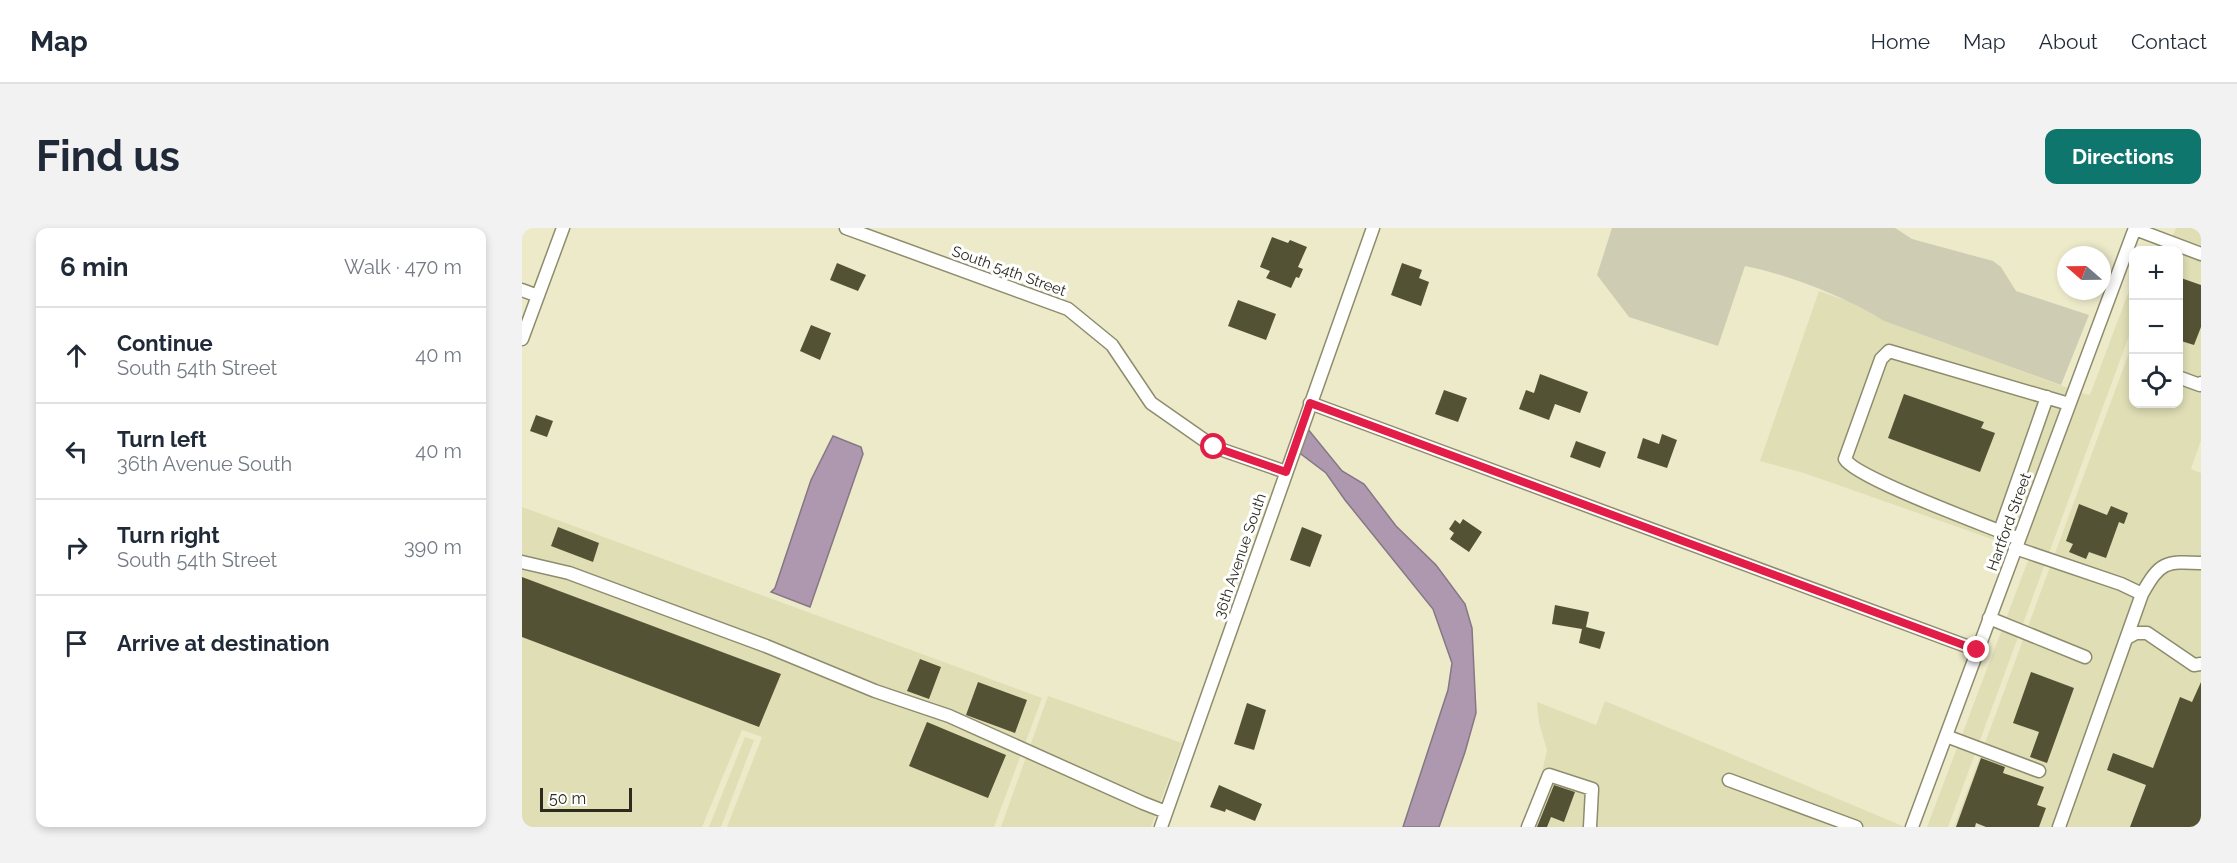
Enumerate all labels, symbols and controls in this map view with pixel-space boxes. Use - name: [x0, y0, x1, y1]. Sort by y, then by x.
- text: Map: [30, 25, 88, 58]
- text: Home: [1871, 29, 1930, 54]
- text: Map: [1963, 29, 2006, 54]
- text: About: [2039, 29, 2098, 54]
- text: Contact: [2131, 29, 2207, 54]
- button: Directions: [2045, 129, 2201, 184]
- text: Find us: [36, 132, 180, 181]
- street label: South 54th Street: [949, 242, 1069, 300]
- north arrow: [2057, 246, 2111, 300]
- map controls: [2129, 246, 2183, 408]
- button: +: [2129, 246, 2183, 300]
- text: 6 min: [60, 252, 129, 282]
- text: Walk · 470 m: [344, 255, 462, 279]
- button: −: [2129, 300, 2183, 354]
- text: Continue: [117, 330, 213, 356]
- icon: ahead: [60, 339, 93, 372]
- text: 40 m: [415, 343, 462, 367]
- button: locate: [2129, 354, 2183, 408]
- text: South 54th Street: [117, 356, 277, 380]
- text: Turn left: [117, 426, 207, 452]
- route start: [1200, 433, 1226, 459]
- icon: left: [60, 435, 93, 468]
- text: 40 m: [415, 439, 462, 463]
- text: 36th Avenue South: [117, 452, 292, 476]
- street label: Hartford Street: [1983, 471, 2035, 573]
- street label: 36th Avenue South: [1210, 491, 1270, 621]
- text: Turn right: [117, 522, 220, 548]
- icon: right: [60, 531, 93, 564]
- text: 390 m: [404, 535, 462, 559]
- text: South 54th Street: [117, 548, 277, 572]
- icon: arrive: [60, 627, 93, 660]
- text: Arrive at destination: [117, 630, 330, 656]
- route end: [1963, 636, 1989, 662]
- scale bar: [540, 785, 632, 812]
- text: 50 m: [549, 789, 586, 808]

